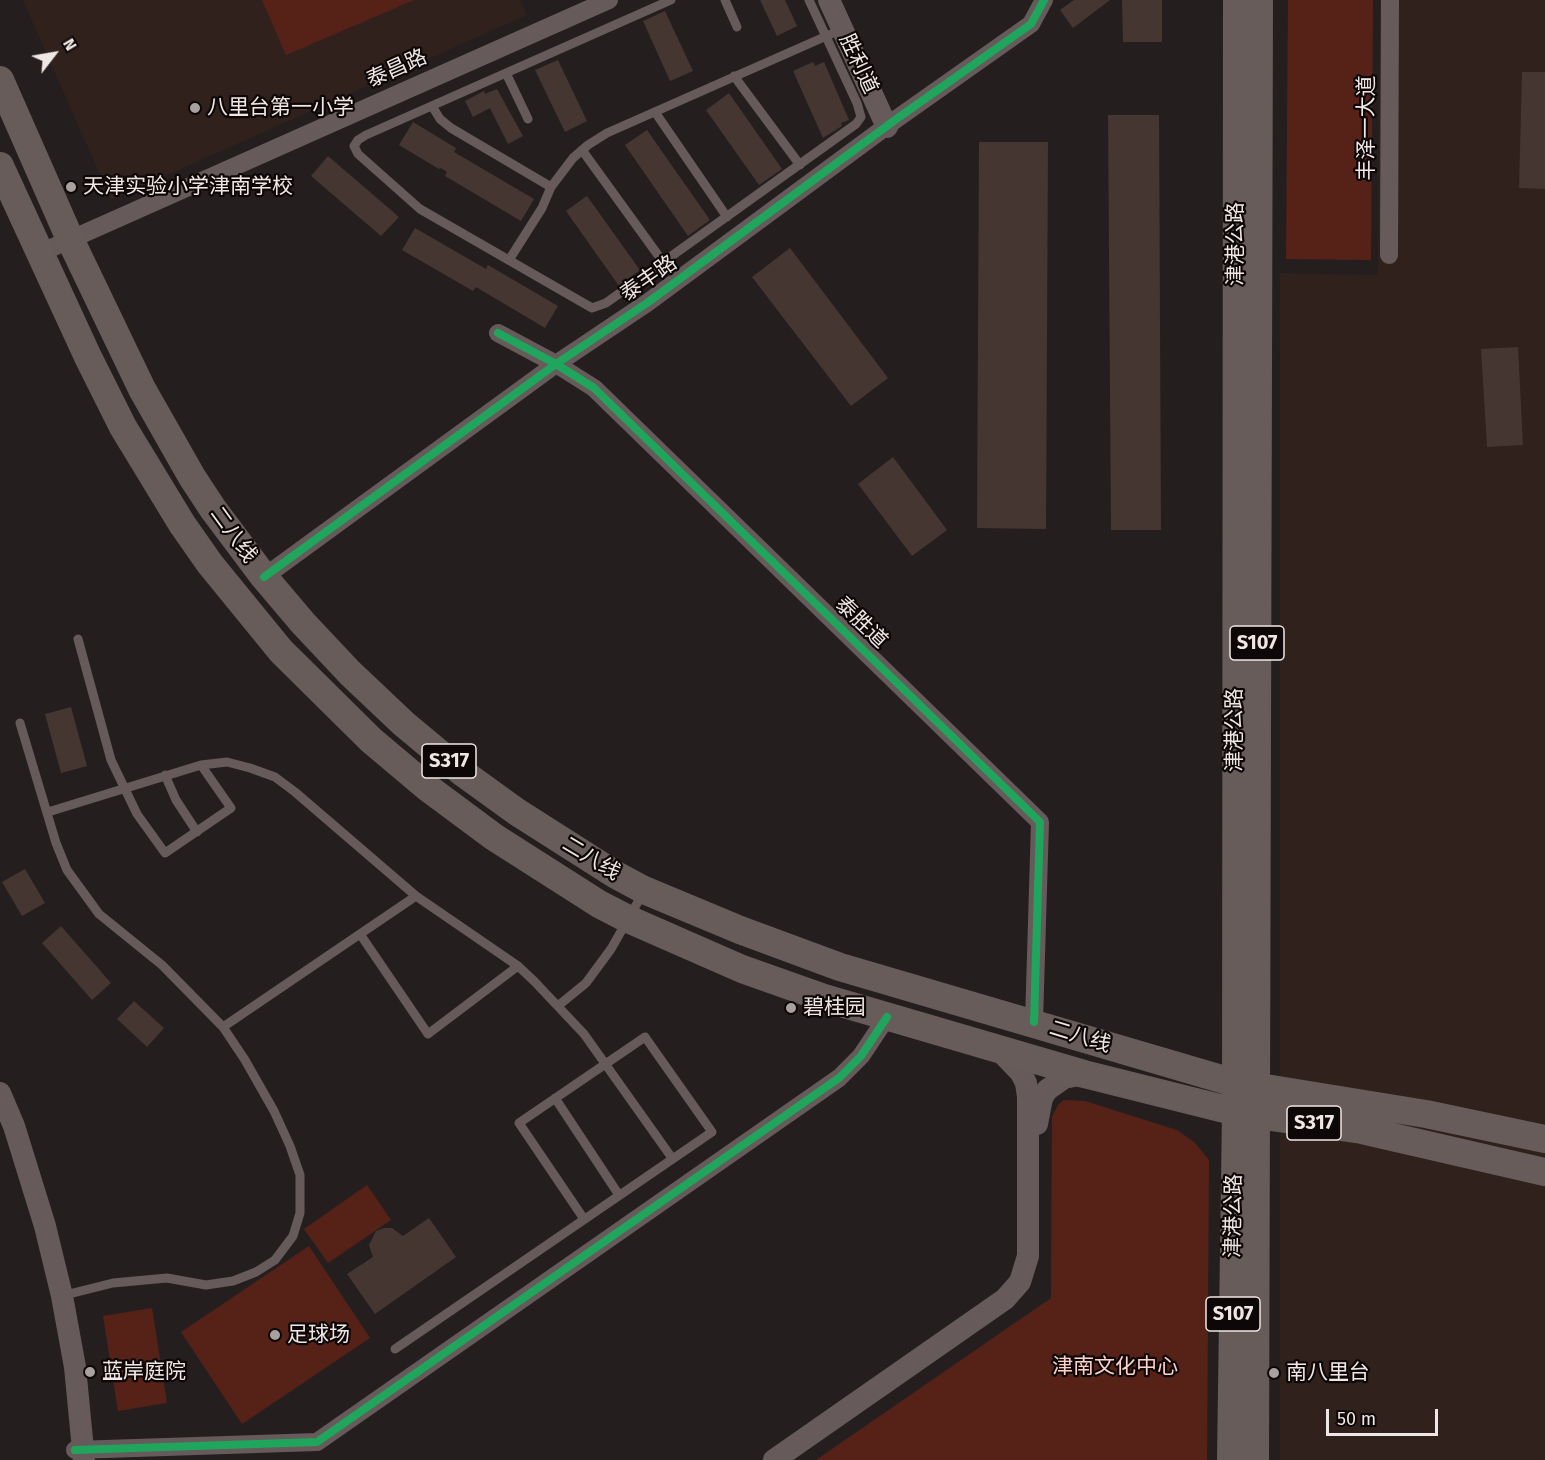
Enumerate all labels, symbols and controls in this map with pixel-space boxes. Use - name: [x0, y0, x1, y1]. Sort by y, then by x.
- north arrow: [24, 24, 84, 84]
- street label: 胜利道: [833, 30, 883, 98]
- text: N: [59, 35, 81, 54]
- street label: 泰昌路: [363, 45, 431, 93]
- street label: 丰泽一大道: [1354, 76, 1380, 180]
- place label: 八里台第一小学: [207, 95, 354, 121]
- marker: 八里台第一小学: [188, 101, 202, 115]
- place label: 天津实验小学津南学校: [83, 174, 293, 200]
- marker: 天津实验小学津南学校: [64, 180, 78, 194]
- street label: 津港公路: [1223, 202, 1249, 286]
- street label: 泰丰路: [616, 251, 682, 307]
- street label: 二八线: [204, 502, 262, 568]
- street label: 泰胜道: [830, 592, 892, 654]
- road number: S107: [1230, 626, 1284, 660]
- street label: 津港公路: [1222, 688, 1248, 772]
- road number: S317: [422, 744, 476, 778]
- street label: 二八线: [558, 832, 624, 886]
- place label: 碧桂园: [803, 995, 866, 1021]
- marker: 碧桂园: [784, 1001, 798, 1015]
- street label: 二八线: [1046, 1016, 1114, 1058]
- road number: S317: [1287, 1106, 1341, 1140]
- street label: 津港公路: [1221, 1174, 1247, 1258]
- road number: S107: [1206, 1297, 1260, 1331]
- place label: 足球场: [287, 1322, 350, 1348]
- marker: 足球场: [268, 1328, 282, 1342]
- park label: 津南文化中心: [1052, 1354, 1178, 1380]
- place label: 蓝岸庭院: [102, 1359, 186, 1385]
- place label: 南八里台: [1286, 1360, 1370, 1386]
- marker: 蓝岸庭院: [83, 1365, 97, 1379]
- marker: 南八里台: [1267, 1366, 1281, 1380]
- scale bar: [1329, 1397, 1442, 1435]
- text: 50 m: [1337, 1408, 1376, 1430]

